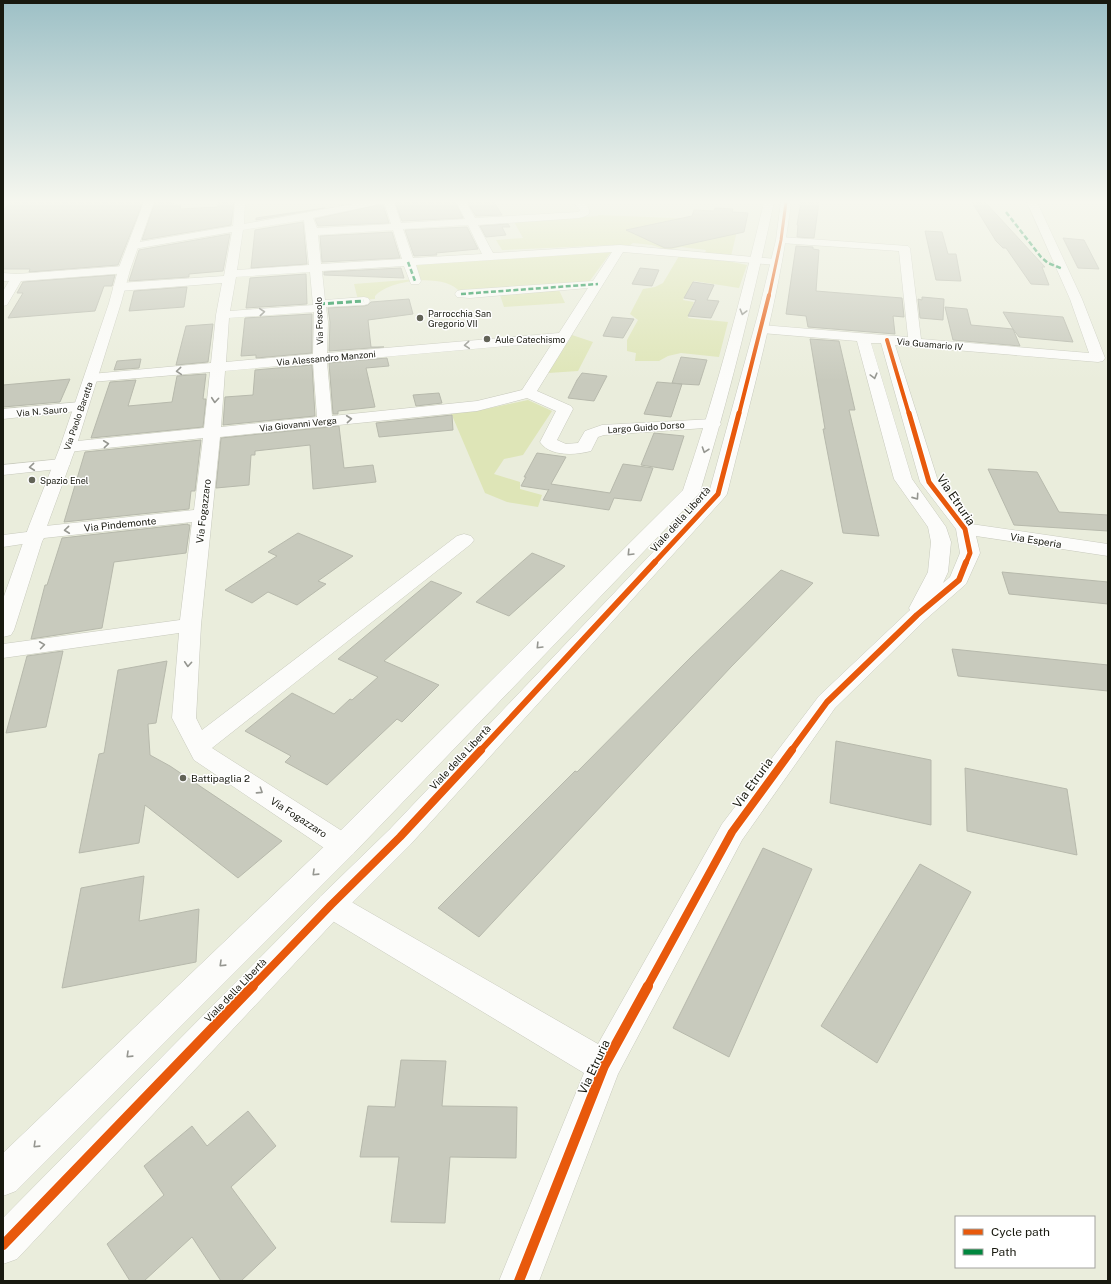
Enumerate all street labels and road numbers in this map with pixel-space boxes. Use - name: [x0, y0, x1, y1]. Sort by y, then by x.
- street label: Via Foscolo: [313, 297, 325, 345]
- street label: Via Guamario IV: [896, 336, 964, 352]
- street label: Via Alessandro Manzoni: [276, 348, 376, 368]
- street label: Via Paolo Baratta: [61, 380, 95, 452]
- street label: Via N. Sauro: [16, 403, 68, 419]
- street label: Via Giovanni Verga: [259, 414, 337, 434]
- street label: Largo Guido Dorso: [607, 419, 685, 435]
- street label: Via Etruria: [934, 472, 978, 528]
- street label: Via Fogazzaro: [193, 478, 213, 544]
- street label: Viale della Libertà: [647, 484, 713, 554]
- street label: Via Pindemonte: [83, 514, 157, 534]
- street label: Via Esperia: [1009, 530, 1063, 550]
- street label: Viale della Libertà: [427, 722, 493, 792]
- street label: Via Etruria: [730, 755, 776, 811]
- street label: Via Fogazzaro: [269, 794, 330, 840]
- street label: Viale della Libertà: [202, 956, 268, 1024]
- street label: Via Etruria: [575, 1038, 613, 1096]

